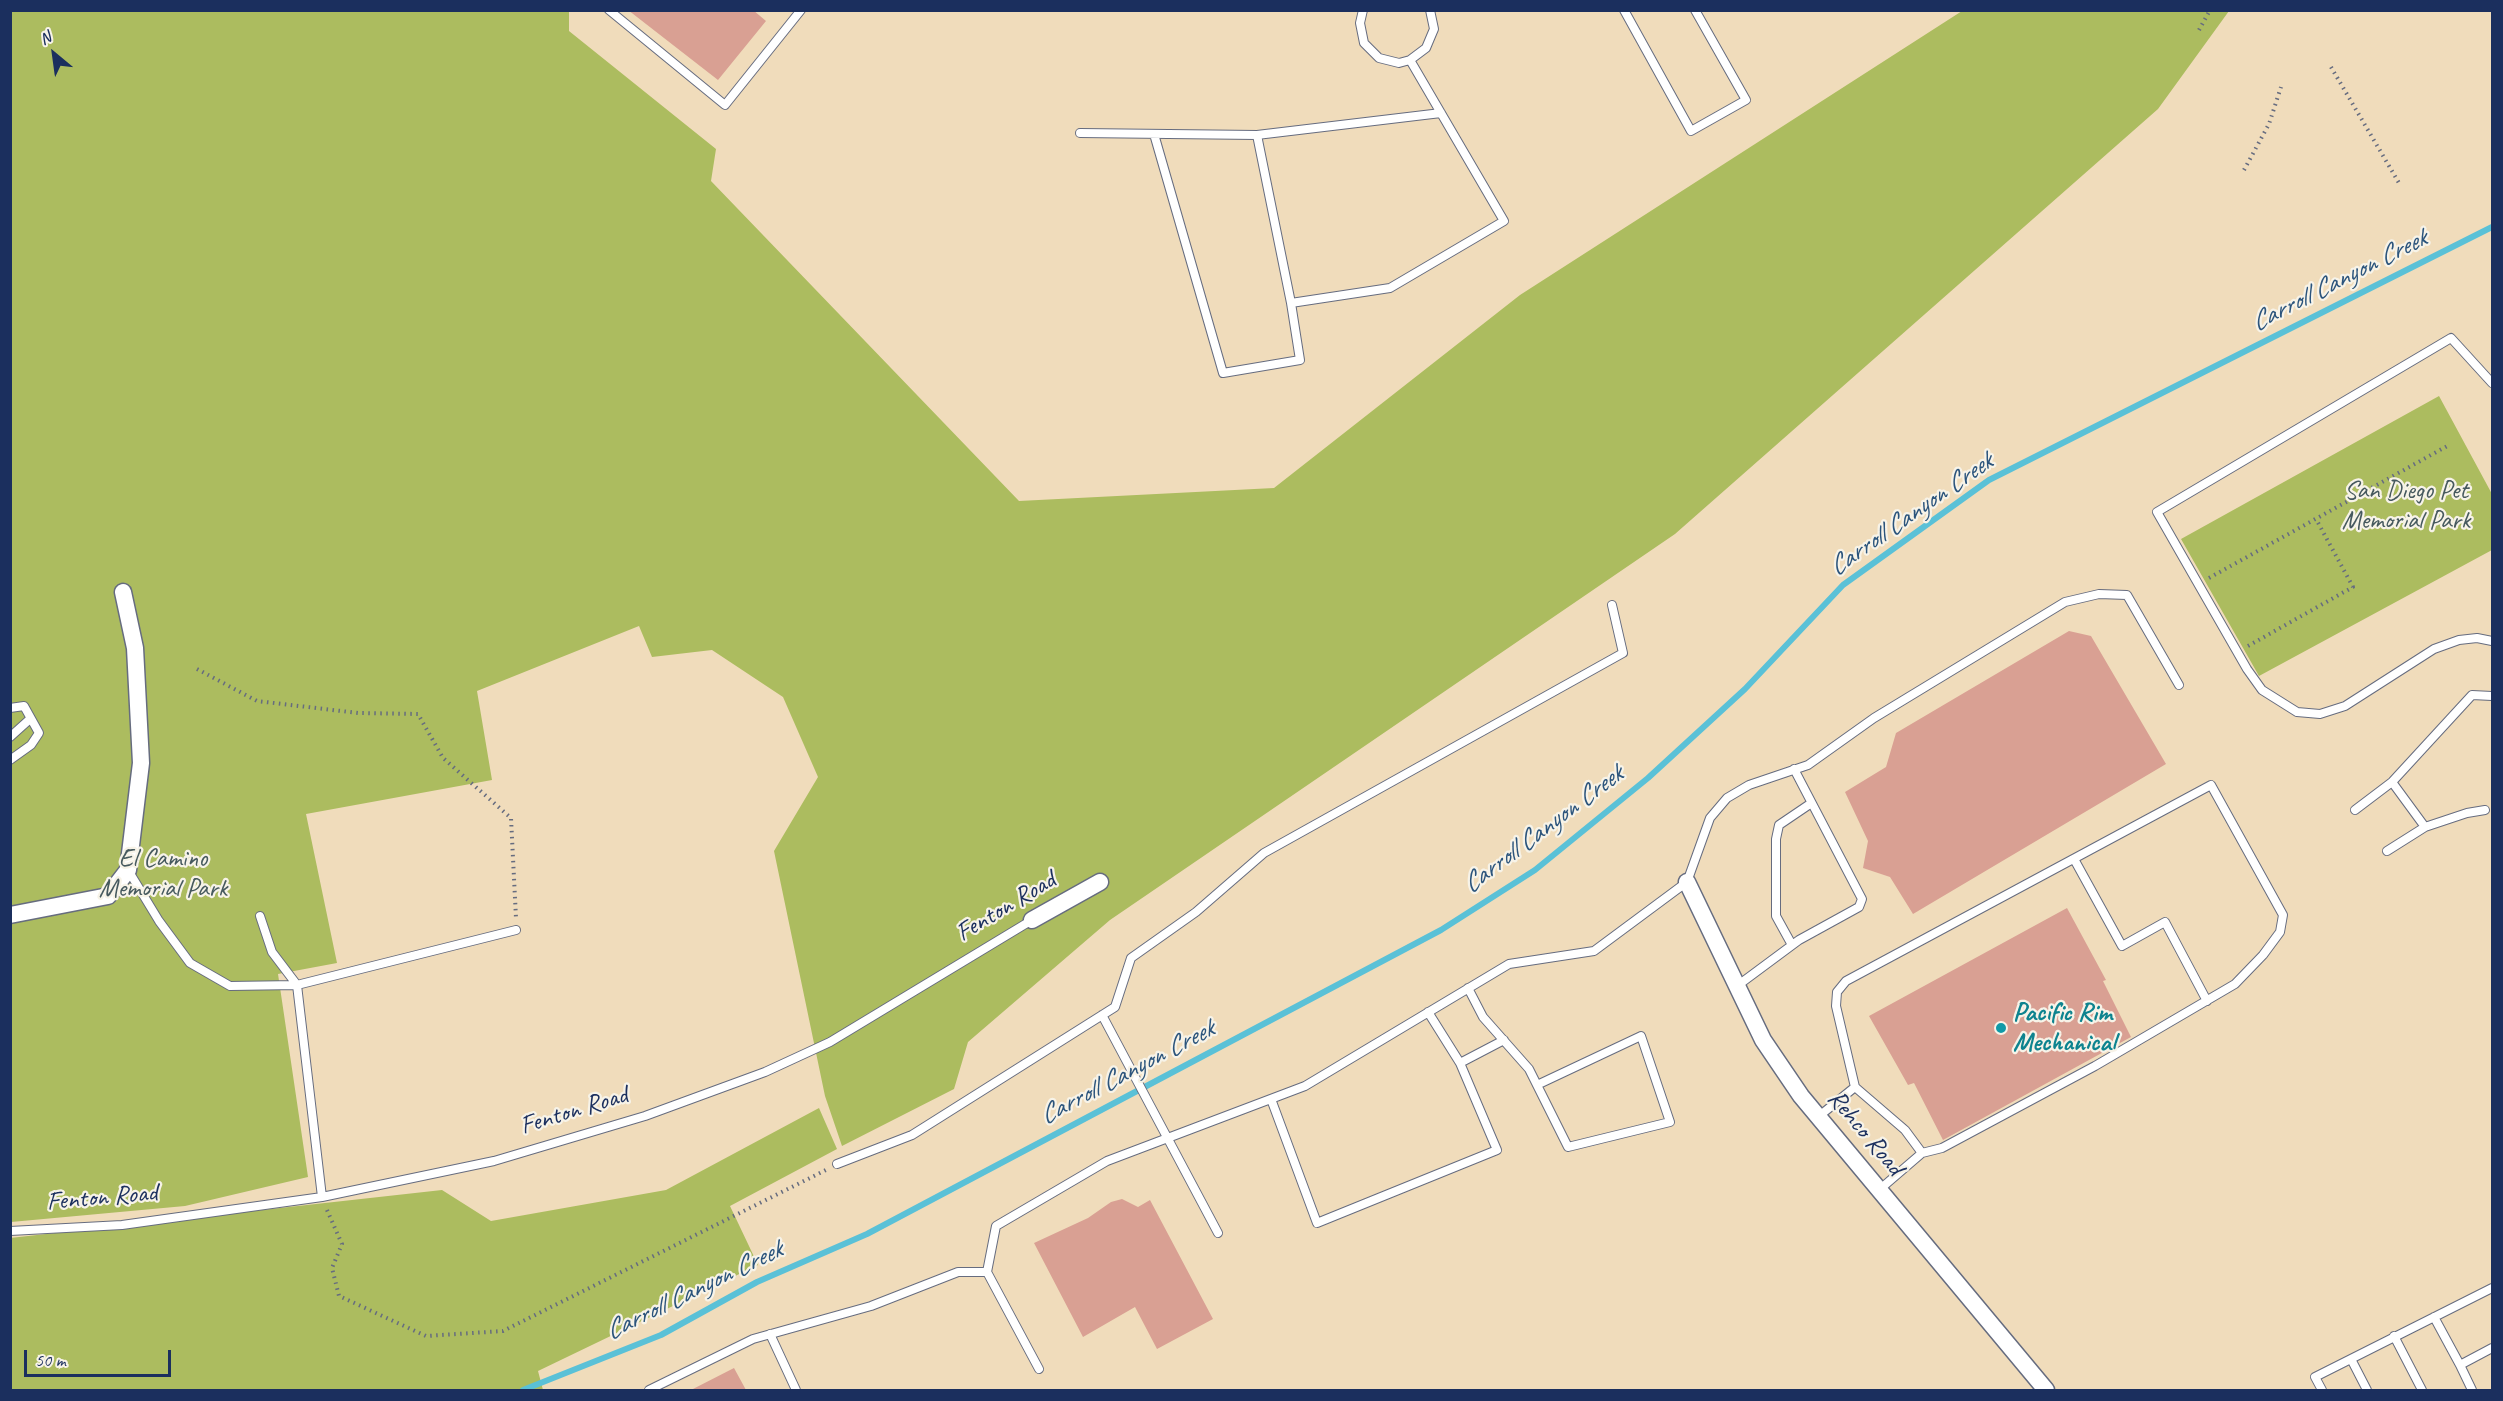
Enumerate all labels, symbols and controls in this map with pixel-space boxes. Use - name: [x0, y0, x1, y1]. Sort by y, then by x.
- north arrow: [24, 24, 84, 84]
- text: N: [36, 27, 54, 49]
- water label: Carroll Canyon Creek: [2246, 223, 2432, 339]
- water label: Carroll Canyon Creek: [1823, 446, 1999, 584]
- park label: San Diego Pet Memorial Park: [2342, 475, 2470, 536]
- water label: Carroll Canyon Creek: [1456, 759, 1630, 901]
- park label: El Camino Memorial Park: [99, 843, 227, 904]
- street label: Fenton Road: [950, 865, 1062, 949]
- place label: Pacific Rim Mechanical: [2013, 997, 2116, 1058]
- water label: Carroll Canyon Creek: [1034, 1013, 1220, 1133]
- marker: Pacific Rim Mechanical: [1994, 1021, 2008, 1035]
- street label: Fenton Road: [516, 1080, 632, 1142]
- street label: Rehco Road: [1820, 1084, 1910, 1182]
- street label: Fenton Road: [45, 1178, 159, 1218]
- water label: Carroll Canyon Creek: [600, 1234, 788, 1348]
- scale bar: [27, 1338, 174, 1376]
- text: 50 m: [35, 1349, 66, 1371]

